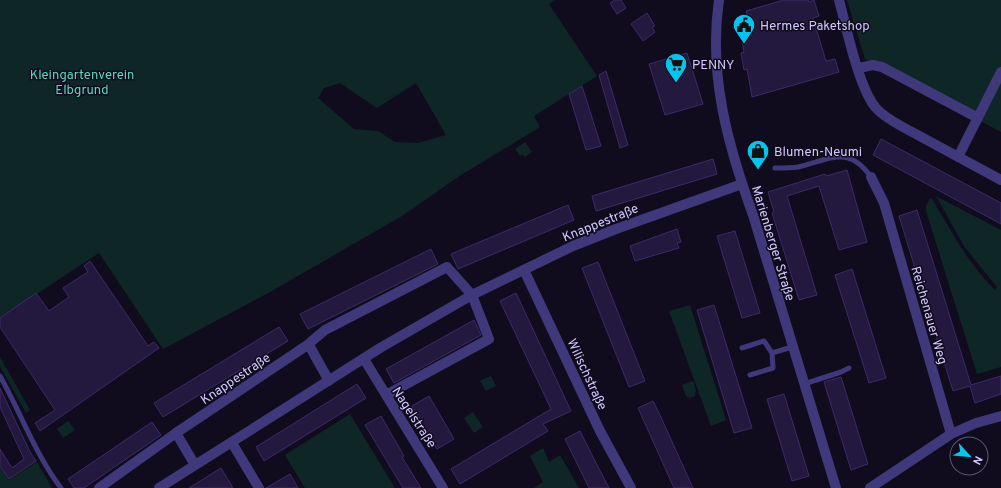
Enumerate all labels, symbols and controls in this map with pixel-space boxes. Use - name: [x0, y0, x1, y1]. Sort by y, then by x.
- public building icon: Hermes Paketshop: [731, 12, 757, 45]
- place label: Hermes Paketshop: [760, 19, 870, 35]
- supermarket icon: PENNY: [663, 51, 689, 84]
- place label: PENNY: [692, 58, 734, 74]
- park label: Kleingartenverein Elbgrund: [30, 68, 134, 99]
- shop icon: Blumen-Neumi: [745, 138, 771, 171]
- place label: Blumen-Neumi: [774, 145, 862, 161]
- street label: Marienberger Straße: [747, 184, 797, 303]
- street label: Knappestraße: [560, 201, 641, 246]
- street label: Reichenauer Weg: [906, 265, 950, 367]
- street label: Wilischstraße: [563, 337, 610, 413]
- street label: Knappestraße: [198, 350, 274, 409]
- street label: Nagelstraße: [388, 385, 439, 452]
- north arrow: [949, 436, 989, 476]
- text: N: [969, 453, 985, 467]

